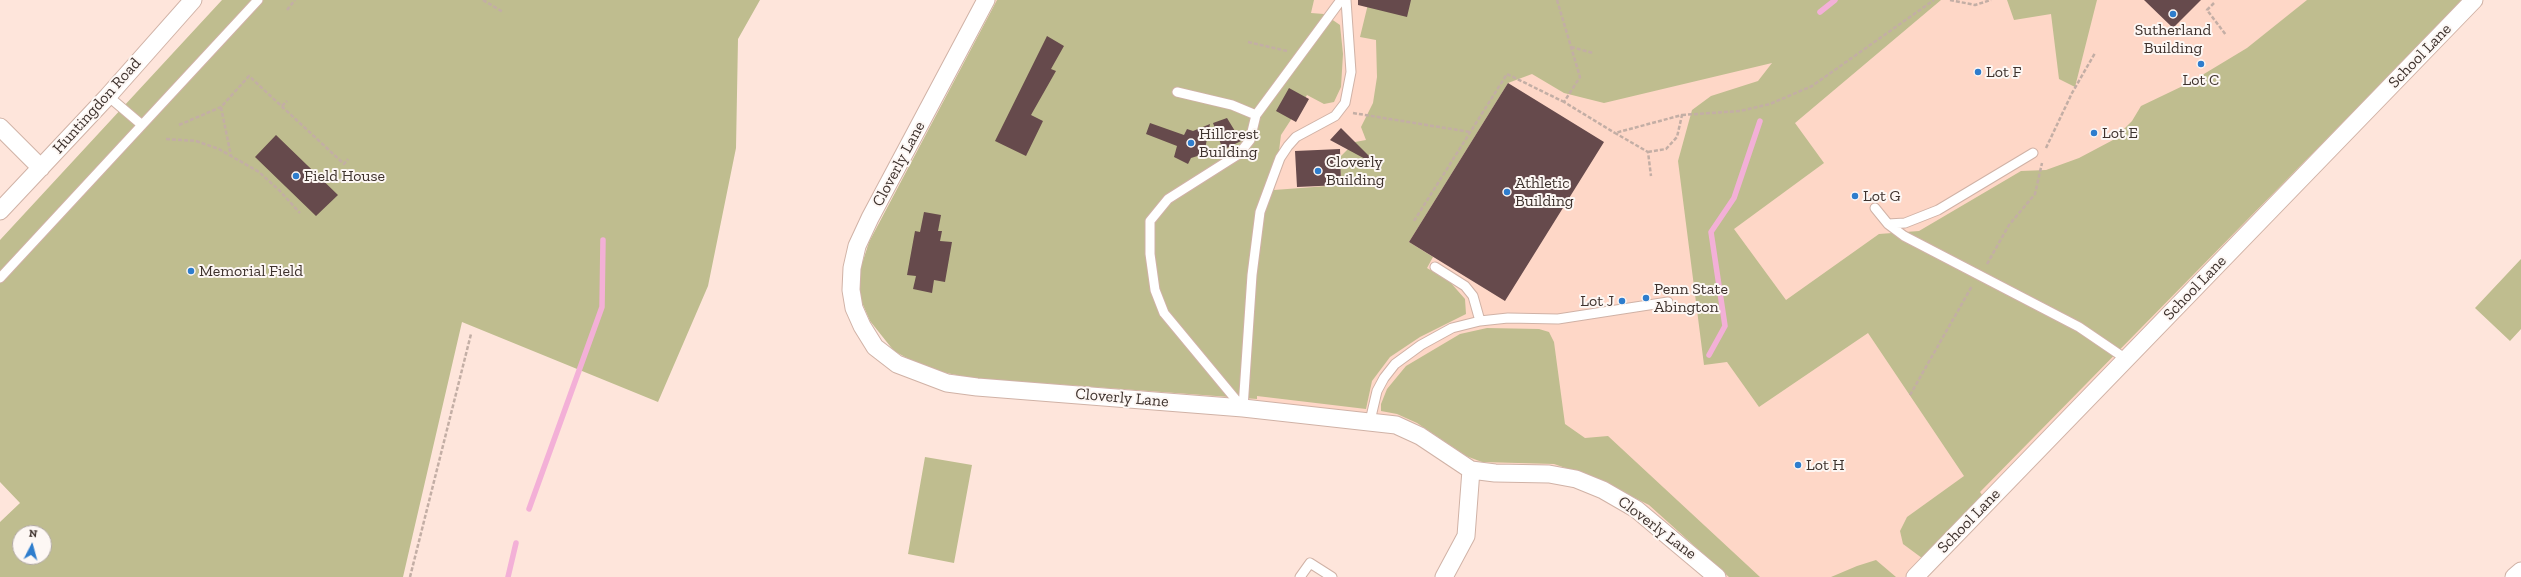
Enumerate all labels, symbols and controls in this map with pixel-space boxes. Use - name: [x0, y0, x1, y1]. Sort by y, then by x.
- marker: Sutherland Building: [2168, 9, 2178, 19]
- place label: Sutherland Building: [2135, 20, 2211, 58]
- street label: School Lane: [2385, 20, 2455, 92]
- street label: Huntingdon Road: [49, 54, 145, 158]
- marker: Lot C: [2196, 59, 2206, 69]
- place label: Lot F: [1986, 62, 2021, 82]
- marker: Lot F: [1973, 67, 1983, 77]
- place label: Lot C: [2183, 70, 2219, 90]
- street label: Cloverly Lane: [869, 118, 929, 210]
- place label: Lot E: [2102, 123, 2138, 143]
- place label: Hillcrest Building: [1199, 124, 1259, 162]
- marker: Lot E: [2089, 128, 2099, 138]
- marker: Hillcrest Building: [1186, 138, 1196, 148]
- place label: Cloverly Building: [1326, 152, 1385, 190]
- place label: Field House: [304, 166, 385, 186]
- marker: Cloverly Building: [1313, 166, 1323, 176]
- marker: Field House: [291, 171, 301, 181]
- place label: Athletic Building: [1515, 173, 1574, 211]
- place label: Lot G: [1863, 186, 1901, 206]
- marker: Athletic Building: [1502, 187, 1512, 197]
- marker: Lot G: [1850, 191, 1860, 201]
- street label: School Lane: [2160, 252, 2230, 324]
- place label: Memorial Field: [199, 261, 303, 281]
- marker: Memorial Field: [186, 266, 196, 276]
- place label: Penn State Abington: [1654, 279, 1728, 317]
- place label: Lot J: [1580, 291, 1614, 311]
- marker: Penn State Abington: [1641, 293, 1651, 303]
- marker: Lot J: [1617, 296, 1627, 306]
- street label: Cloverly Lane: [1075, 384, 1169, 412]
- place label: Lot H: [1806, 455, 1845, 475]
- marker: Lot H: [1793, 460, 1803, 470]
- street label: School Lane: [1934, 485, 2004, 557]
- street label: Cloverly Lane: [1614, 492, 1700, 564]
- north arrow: [12, 525, 52, 565]
- text: N: [28, 527, 38, 540]

